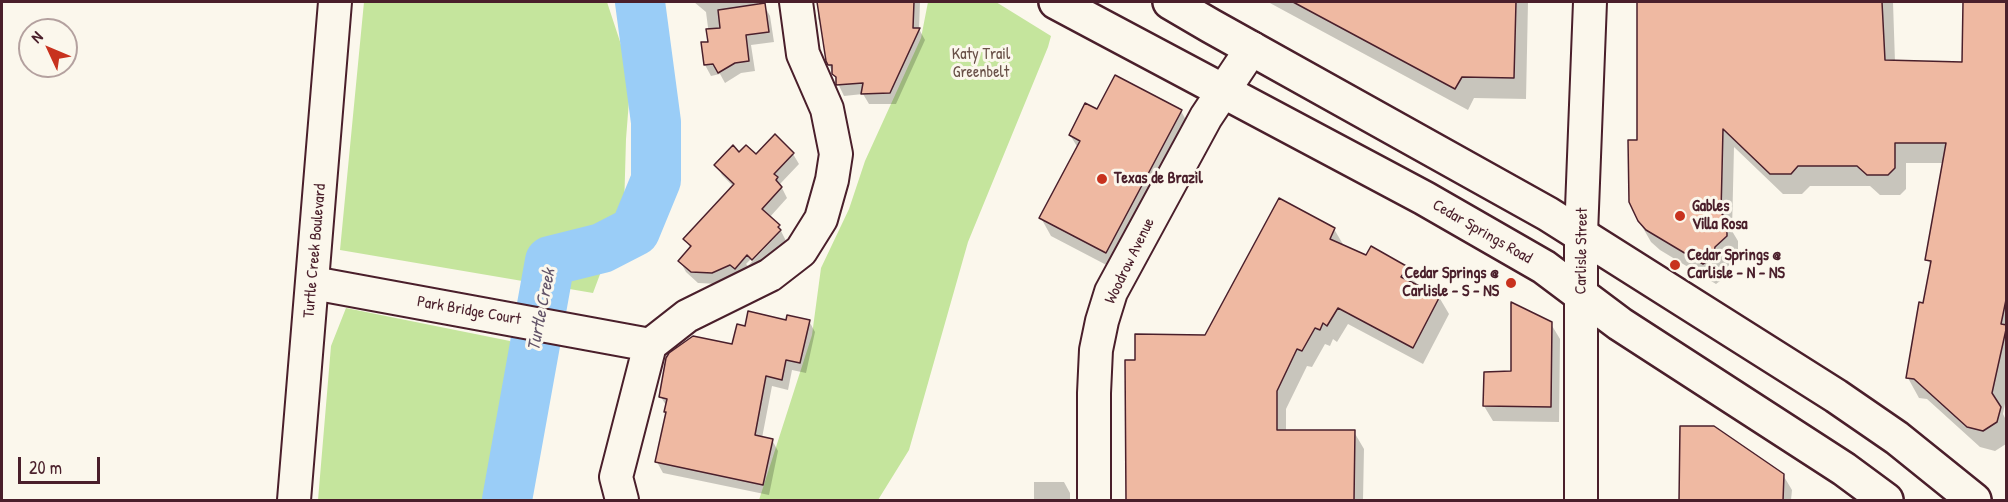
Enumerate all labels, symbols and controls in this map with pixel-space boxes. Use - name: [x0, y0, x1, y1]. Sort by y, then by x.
- north arrow: [18, 18, 78, 78]
- text: N: [26, 26, 47, 48]
- park label: Katy Trail Greenbelt: [952, 45, 1010, 83]
- place label: Texas de Brazil: [1114, 169, 1203, 189]
- marker: Texas de Brazil: [1095, 172, 1109, 186]
- street label: Turtle Creek Boulevard: [300, 183, 330, 319]
- street label: Cedar Springs Road: [1429, 196, 1535, 268]
- place label: Gables Villa Rosa: [1692, 197, 1748, 235]
- street label: Carlisle Street: [1572, 207, 1592, 295]
- marker: Gables Villa Rosa: [1673, 209, 1687, 223]
- street label: Woodrow Avenue: [1101, 215, 1159, 307]
- place label: Cedar Springs @ Carlisle - N - NS: [1687, 246, 1785, 284]
- marker: Cedar Springs @ Carlisle - N - NS: [1668, 258, 1682, 272]
- place label: Cedar Springs @ Carlisle - S - NS: [1402, 264, 1499, 302]
- water label: Turtle Creek: [523, 267, 561, 353]
- marker: Cedar Springs @ Carlisle - S - NS: [1504, 276, 1518, 290]
- street label: Park Bridge Court: [416, 292, 522, 330]
- scale bar: [21, 445, 104, 483]
- text: 20 m: [29, 455, 62, 480]

